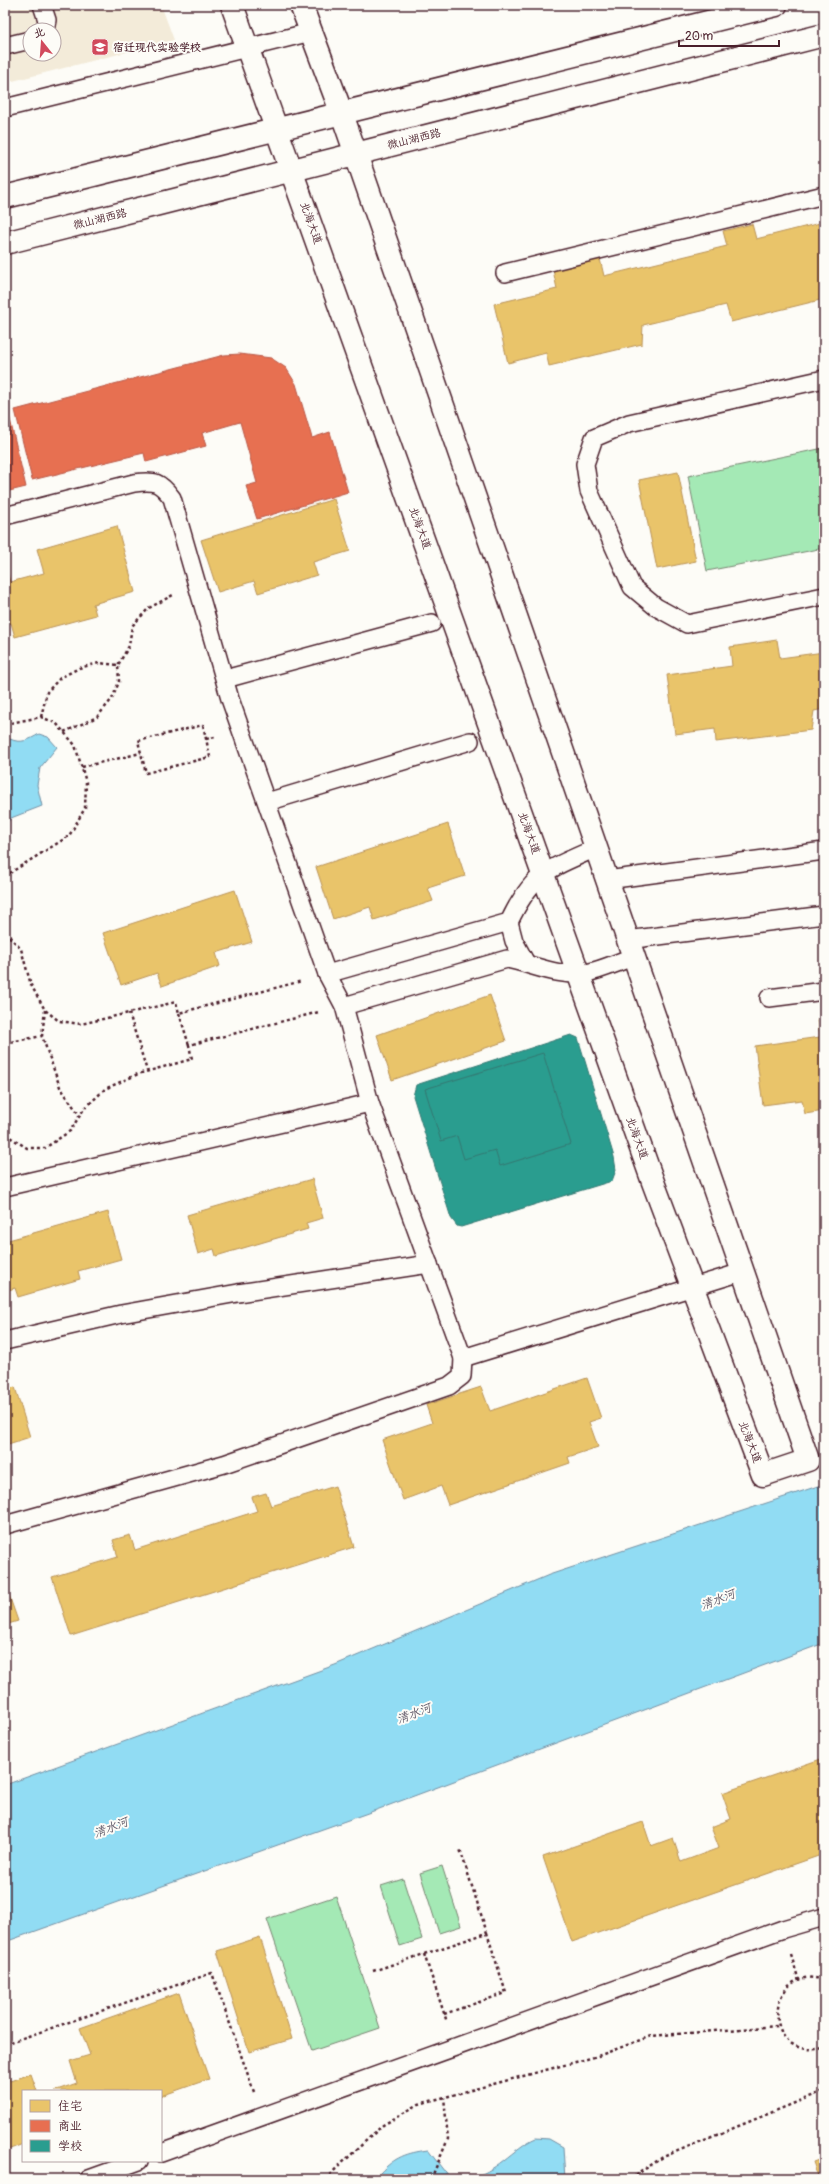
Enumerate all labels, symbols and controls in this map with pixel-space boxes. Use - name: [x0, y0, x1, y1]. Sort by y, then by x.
- north arrow: [22, 22, 62, 62]
- scale bar: [679, 22, 779, 48]
- text: 北: [32, 25, 46, 41]
- text: 20 m: [685, 29, 714, 44]
- school or university icon: 宿迁现代实验学校: [90, 37, 110, 57]
- place label: 宿迁现代实验学校: [113, 41, 201, 54]
- street label: 微山湖西路: [386, 126, 442, 152]
- street label: 北海大道: [297, 200, 325, 246]
- street label: 微山湖西路: [72, 206, 128, 232]
- street label: 北海大道: [406, 505, 434, 551]
- street label: 北海大道: [515, 810, 543, 856]
- street label: 北海大道: [623, 1115, 651, 1161]
- street label: 北海大道: [736, 1419, 764, 1465]
- water label: 清水河: [699, 1586, 739, 1613]
- water label: 清水河: [395, 1700, 435, 1727]
- water label: 清水河: [92, 1814, 132, 1841]
- legend: [22, 2090, 162, 2162]
- text: 住宅: [58, 2099, 82, 2114]
- text: 商业: [58, 2119, 82, 2134]
- text: 学校: [58, 2139, 82, 2154]

